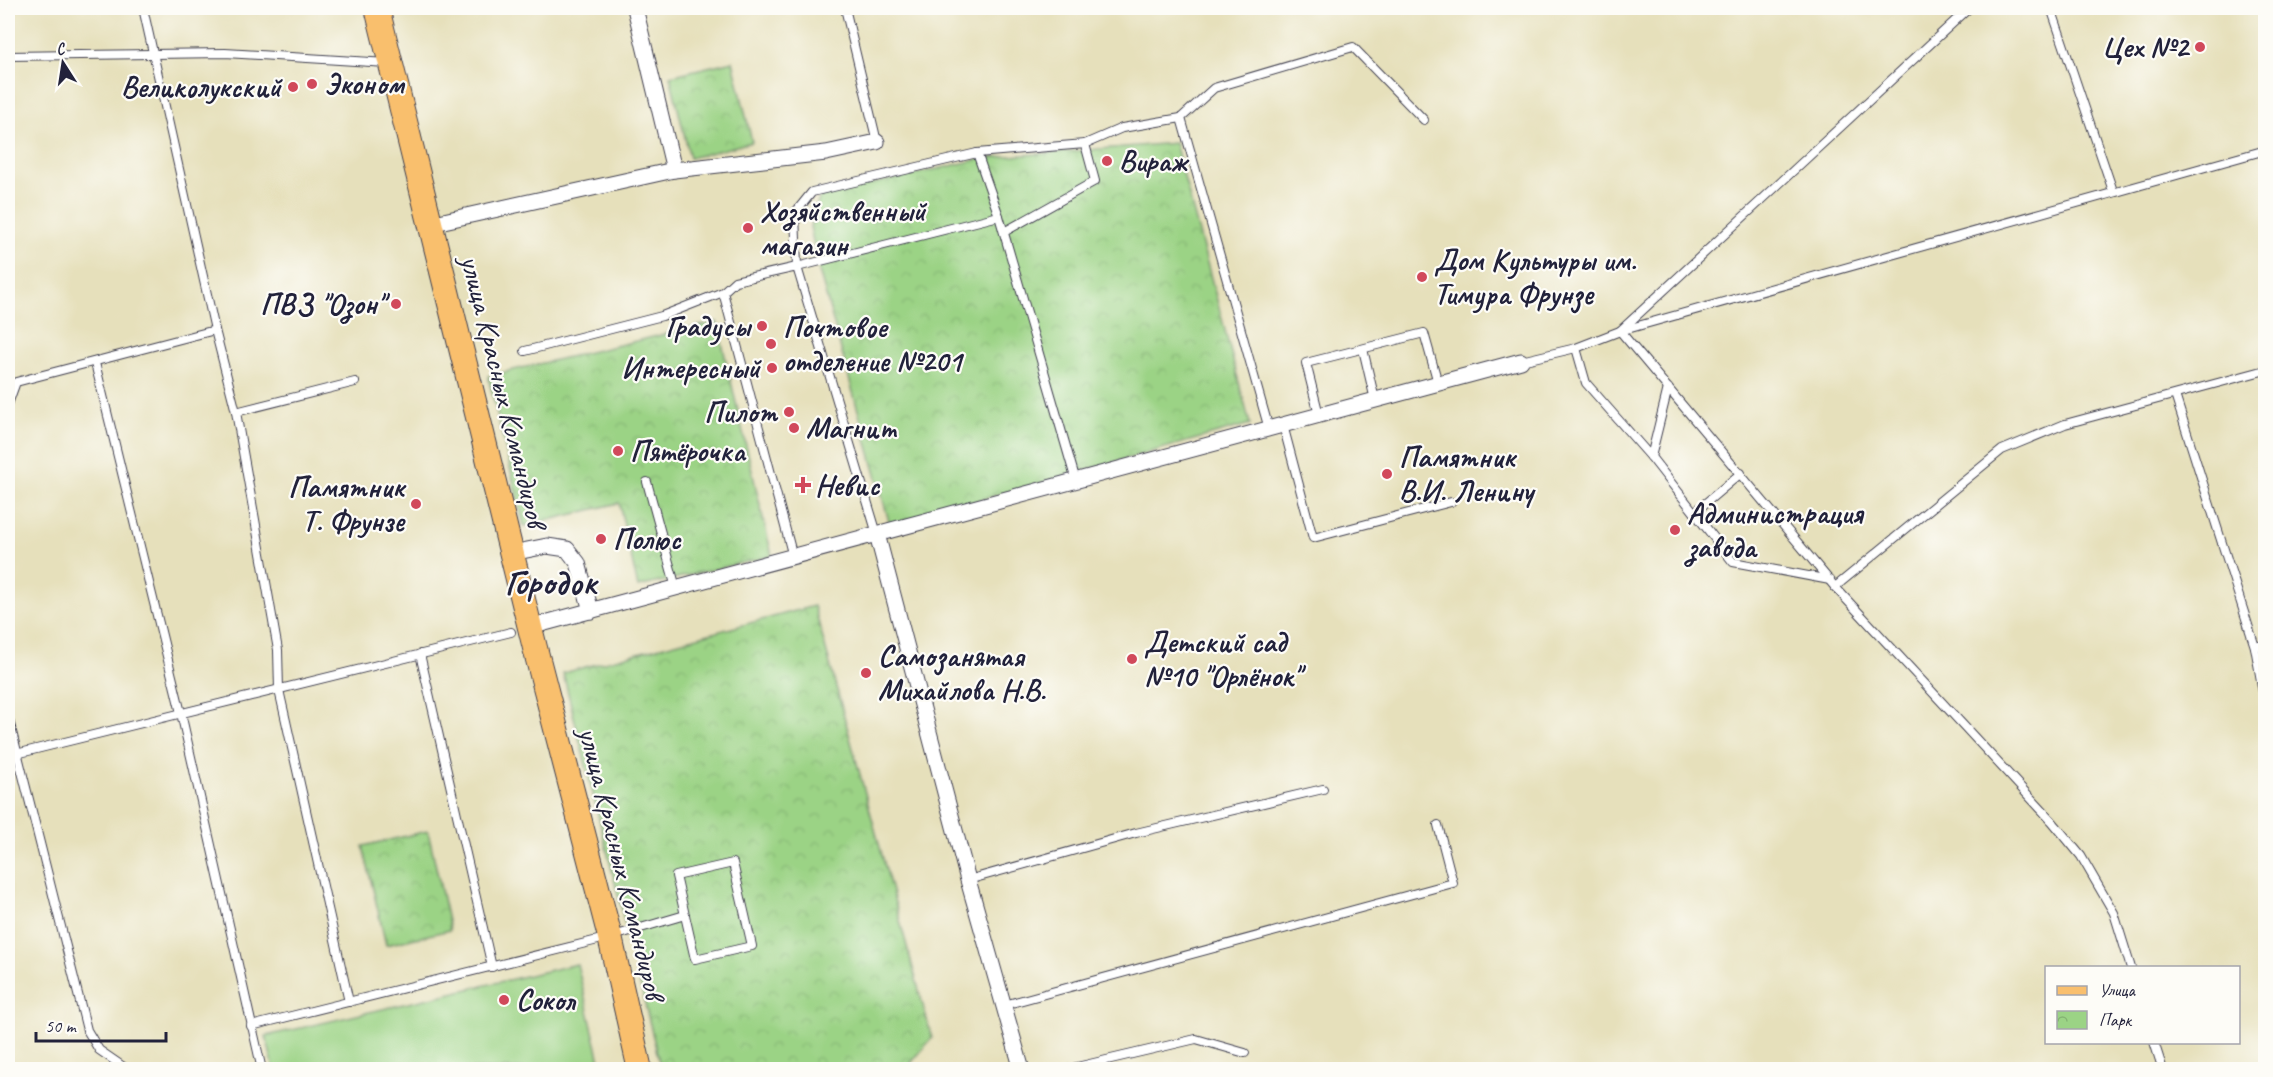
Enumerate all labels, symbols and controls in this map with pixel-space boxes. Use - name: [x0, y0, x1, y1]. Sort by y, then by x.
- place label: Цех №2: [2102, 28, 2190, 66]
- north arrow: [33, 33, 93, 93]
- text: С: [54, 38, 68, 60]
- marker: Цех №2: [2193, 40, 2207, 54]
- place label: Эконом: [324, 65, 406, 103]
- place label: Великолукский: [121, 68, 283, 106]
- marker: Эконом: [305, 77, 319, 91]
- marker: Великолукский: [286, 80, 300, 94]
- place label: Вираж: [1119, 142, 1190, 180]
- marker: Вираж: [1100, 154, 1114, 168]
- place label: Хозяйственный магазин: [760, 192, 928, 264]
- marker: Хозяйственный магазин: [741, 221, 755, 235]
- place label: Дом Культуры им. Тимура Фрунзе: [1434, 241, 1637, 314]
- street label: улица Красных Командиров: [451, 249, 558, 536]
- marker: Дом Культуры им. Тимура Фрунзе: [1415, 270, 1429, 284]
- place label: ПВЗ "Озон": [260, 285, 391, 324]
- marker: ПВЗ "Озон": [389, 297, 403, 311]
- place label: Градусы: [666, 307, 752, 346]
- place label: Почтовое отделение №201: [783, 308, 965, 380]
- marker: Градусы: [755, 319, 769, 333]
- marker: Почтовое отделение №201: [764, 337, 778, 351]
- place label: Интересный: [621, 349, 762, 387]
- marker: Интересный: [765, 361, 779, 375]
- place label: Пилот: [704, 393, 779, 431]
- marker: Пилот: [782, 405, 796, 419]
- place label: Магнит: [806, 409, 897, 447]
- marker: Магнит: [787, 421, 801, 435]
- place label: Пятёрочка: [630, 432, 747, 470]
- place label: Памятник В.И. Ленину: [1399, 438, 1536, 510]
- marker: Пятёрочка: [611, 444, 625, 458]
- place label: Невис: [815, 466, 881, 504]
- marker: Памятник В.И. Ленину: [1380, 467, 1394, 481]
- place label: Памятник Т. Фрунзе: [288, 468, 407, 540]
- marker: Невис: [796, 478, 810, 492]
- place label: Администрация завода: [1684, 494, 1865, 567]
- marker: Памятник Т. Фрунзе: [409, 497, 423, 511]
- place label: Полюс: [613, 520, 682, 558]
- marker: Администрация завода: [1668, 523, 1682, 537]
- marker: Полюс: [594, 532, 608, 546]
- district label: Городок: [505, 559, 599, 605]
- place label: Детский сад №10 "Орлёнок": [1144, 623, 1307, 695]
- place label: Самозанятая Михайлова Н.В.: [878, 637, 1046, 709]
- marker: Детский сад №10 "Орлёнок": [1125, 652, 1139, 666]
- marker: Самозанятая Михайлова Н.В.: [859, 666, 873, 680]
- street label: улица Красных Командиров: [569, 721, 676, 1008]
- legend: [2045, 966, 2240, 1044]
- text: Улица: [2099, 979, 2136, 1001]
- place label: Сокол: [516, 981, 576, 1019]
- marker: Сокол: [497, 993, 511, 1007]
- scale bar: [36, 1005, 166, 1043]
- text: Парк: [2099, 1009, 2133, 1031]
- text: 50 m: [45, 1015, 78, 1037]

